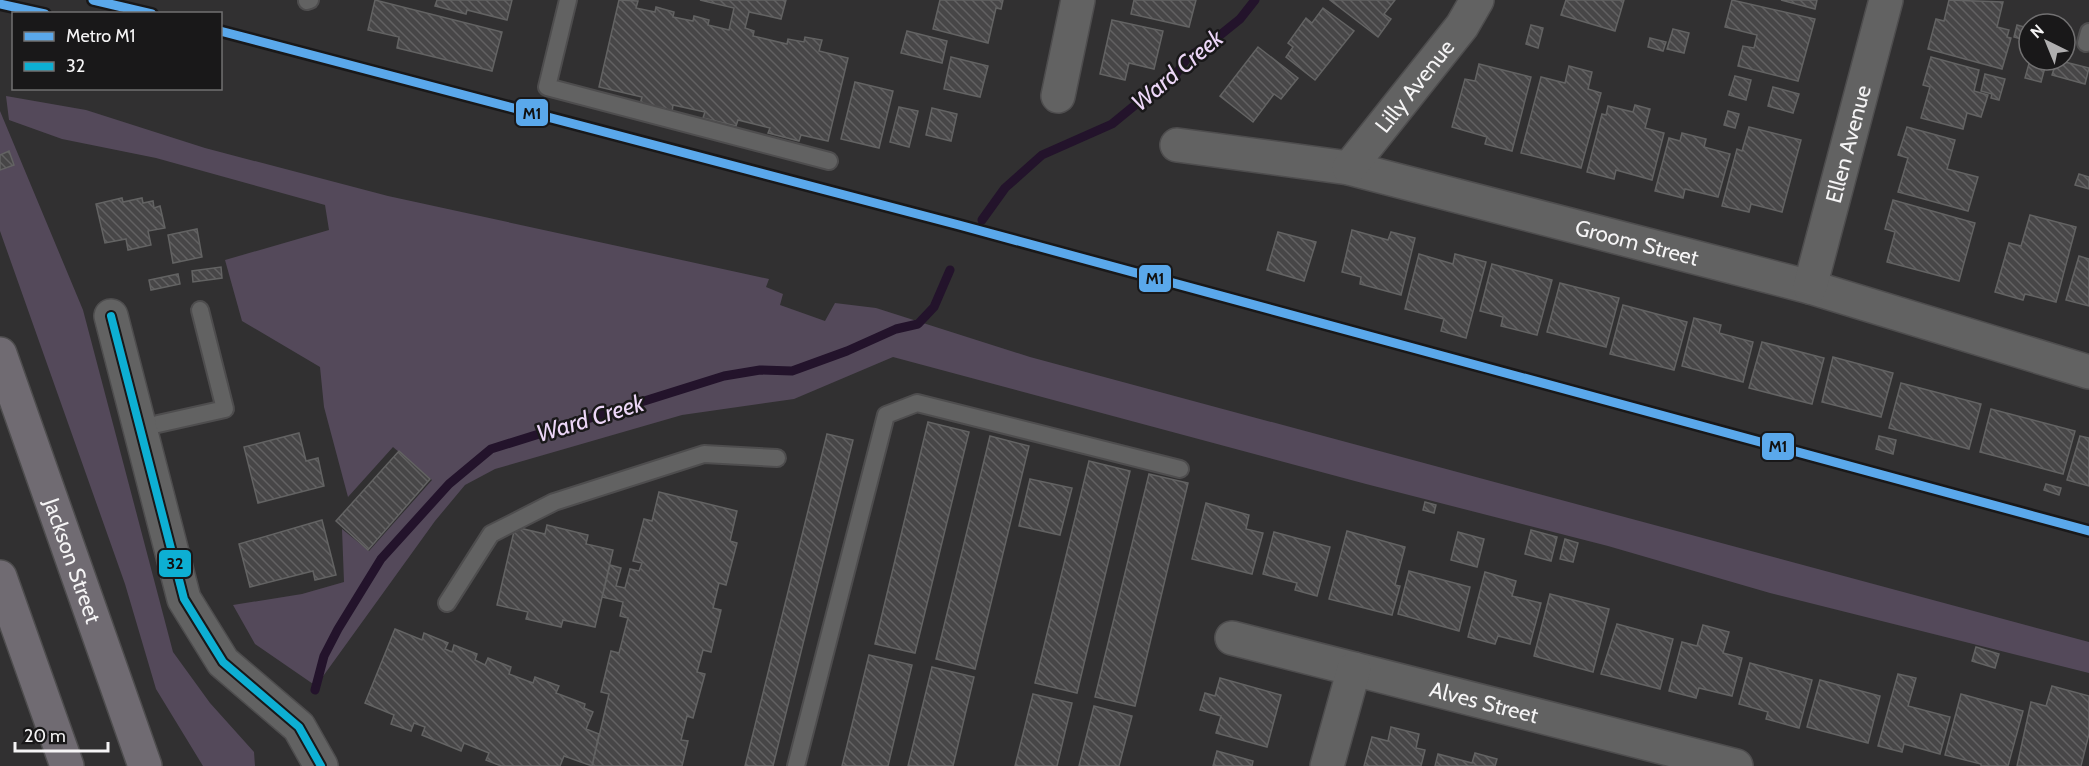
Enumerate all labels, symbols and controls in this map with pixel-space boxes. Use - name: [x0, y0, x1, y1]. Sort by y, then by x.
- legend: [12, 12, 222, 90]
- north arrow: [2017, 12, 2077, 72]
- text: N: [2026, 21, 2048, 42]
- water label: Ward Creek: [1125, 23, 1229, 117]
- text: Metro M1: [66, 25, 135, 47]
- street label: Lilly Avenue: [1369, 34, 1460, 138]
- text: 32: [66, 55, 85, 77]
- street label: Ellen Avenue: [1819, 82, 1876, 206]
- line badge: M1: [515, 98, 549, 127]
- text: M1: [522, 104, 542, 123]
- street label: Groom Street: [1572, 213, 1702, 271]
- line badge: M1: [1138, 264, 1172, 293]
- text: M1: [1145, 269, 1165, 288]
- water label: Ward Creek: [533, 388, 648, 448]
- line badge: M1: [1761, 432, 1795, 461]
- text: M1: [1768, 437, 1788, 456]
- street label: Jackson Street: [38, 493, 107, 627]
- line badge: 32: [158, 549, 192, 578]
- text: 32: [166, 554, 184, 573]
- street label: Alves Street: [1427, 675, 1542, 729]
- scale bar: [15, 715, 108, 753]
- text: 20 m: [24, 725, 66, 747]

